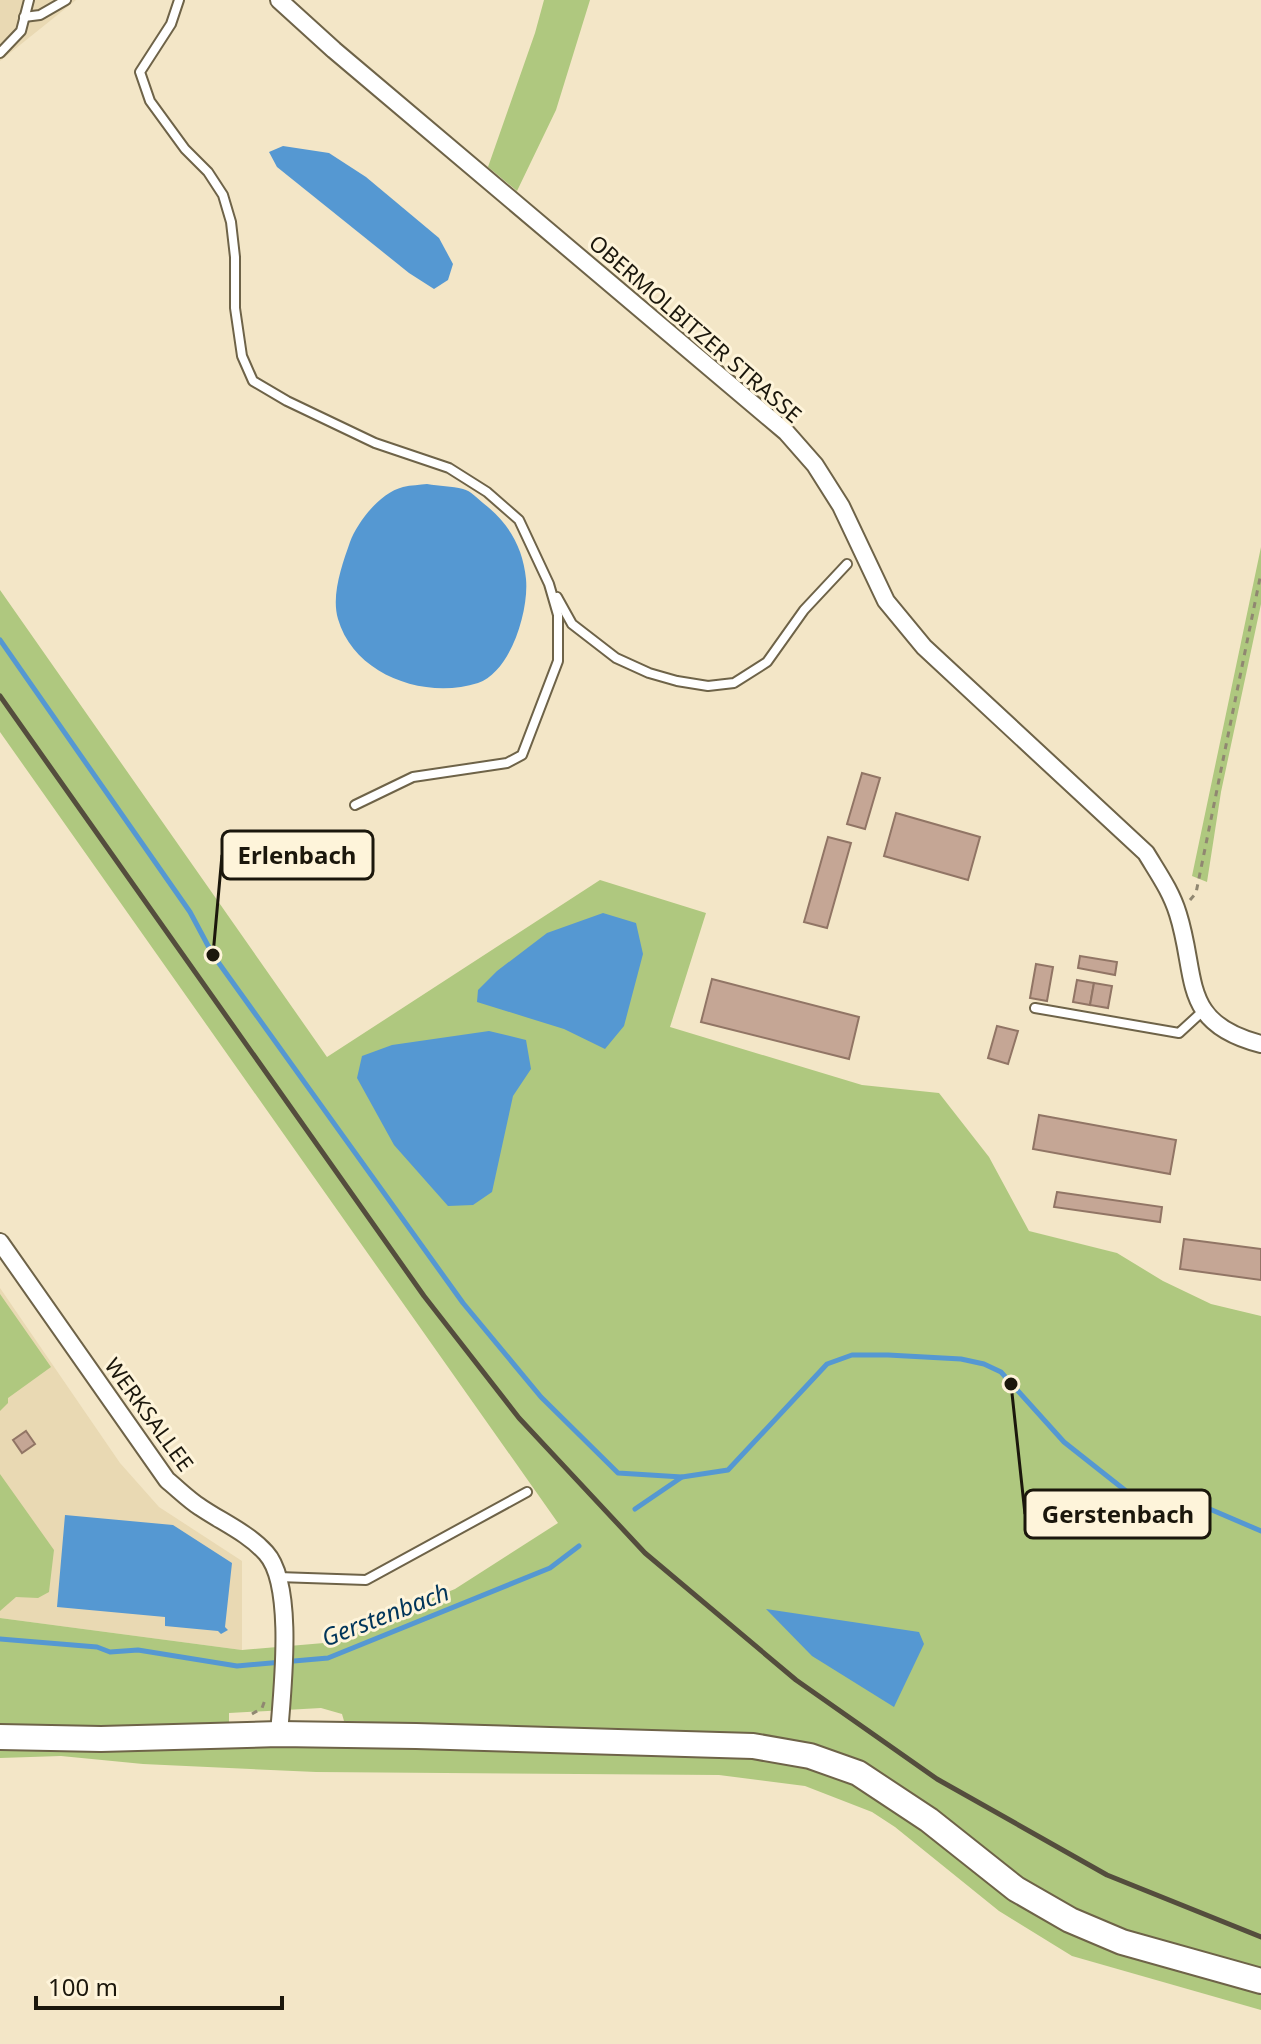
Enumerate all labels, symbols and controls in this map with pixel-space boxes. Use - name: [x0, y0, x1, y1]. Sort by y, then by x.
- street label: OBERMOLBITZER STRASSE: [583, 227, 809, 429]
- callout: Erlenbach: [222, 831, 373, 879]
- text: Erlenbach: [238, 838, 356, 871]
- street label: WERKSALLEE: [99, 1351, 201, 1477]
- callout: Gerstenbach: [1025, 1490, 1210, 1538]
- text: Gerstenbach: [1042, 1497, 1194, 1530]
- water label: Gerstenbach: [316, 1575, 454, 1653]
- scale bar: [36, 1960, 282, 2010]
- text: 100 m: [48, 1970, 118, 2003]

